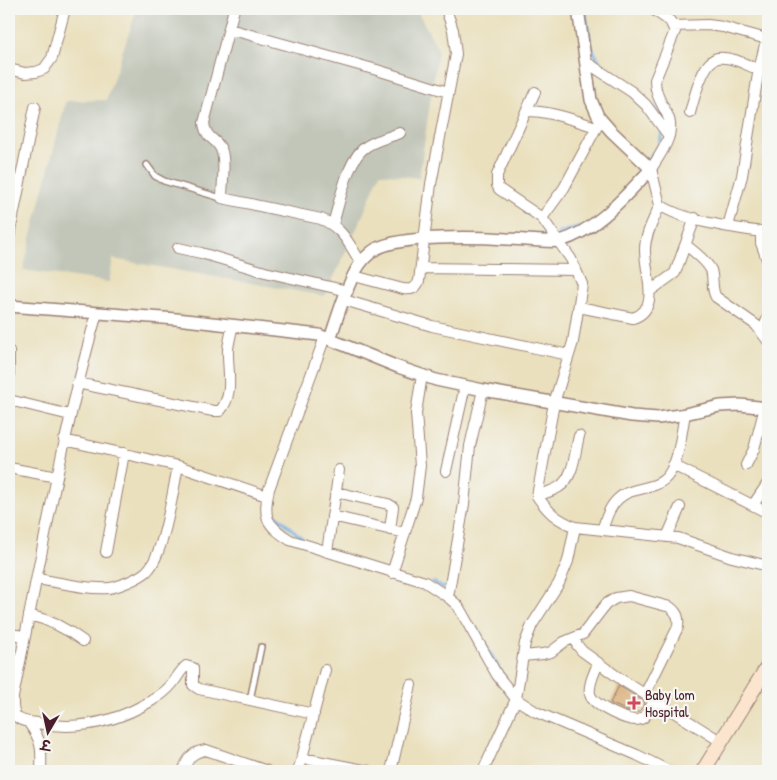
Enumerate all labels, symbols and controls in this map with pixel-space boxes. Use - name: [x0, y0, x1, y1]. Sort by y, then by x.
- place label: Baby lom Hospital: [645, 684, 695, 722]
- marker: Baby lom Hospital: [627, 696, 641, 710]
- north arrow: [22, 708, 72, 758]
- text: उ: [38, 735, 54, 756]

